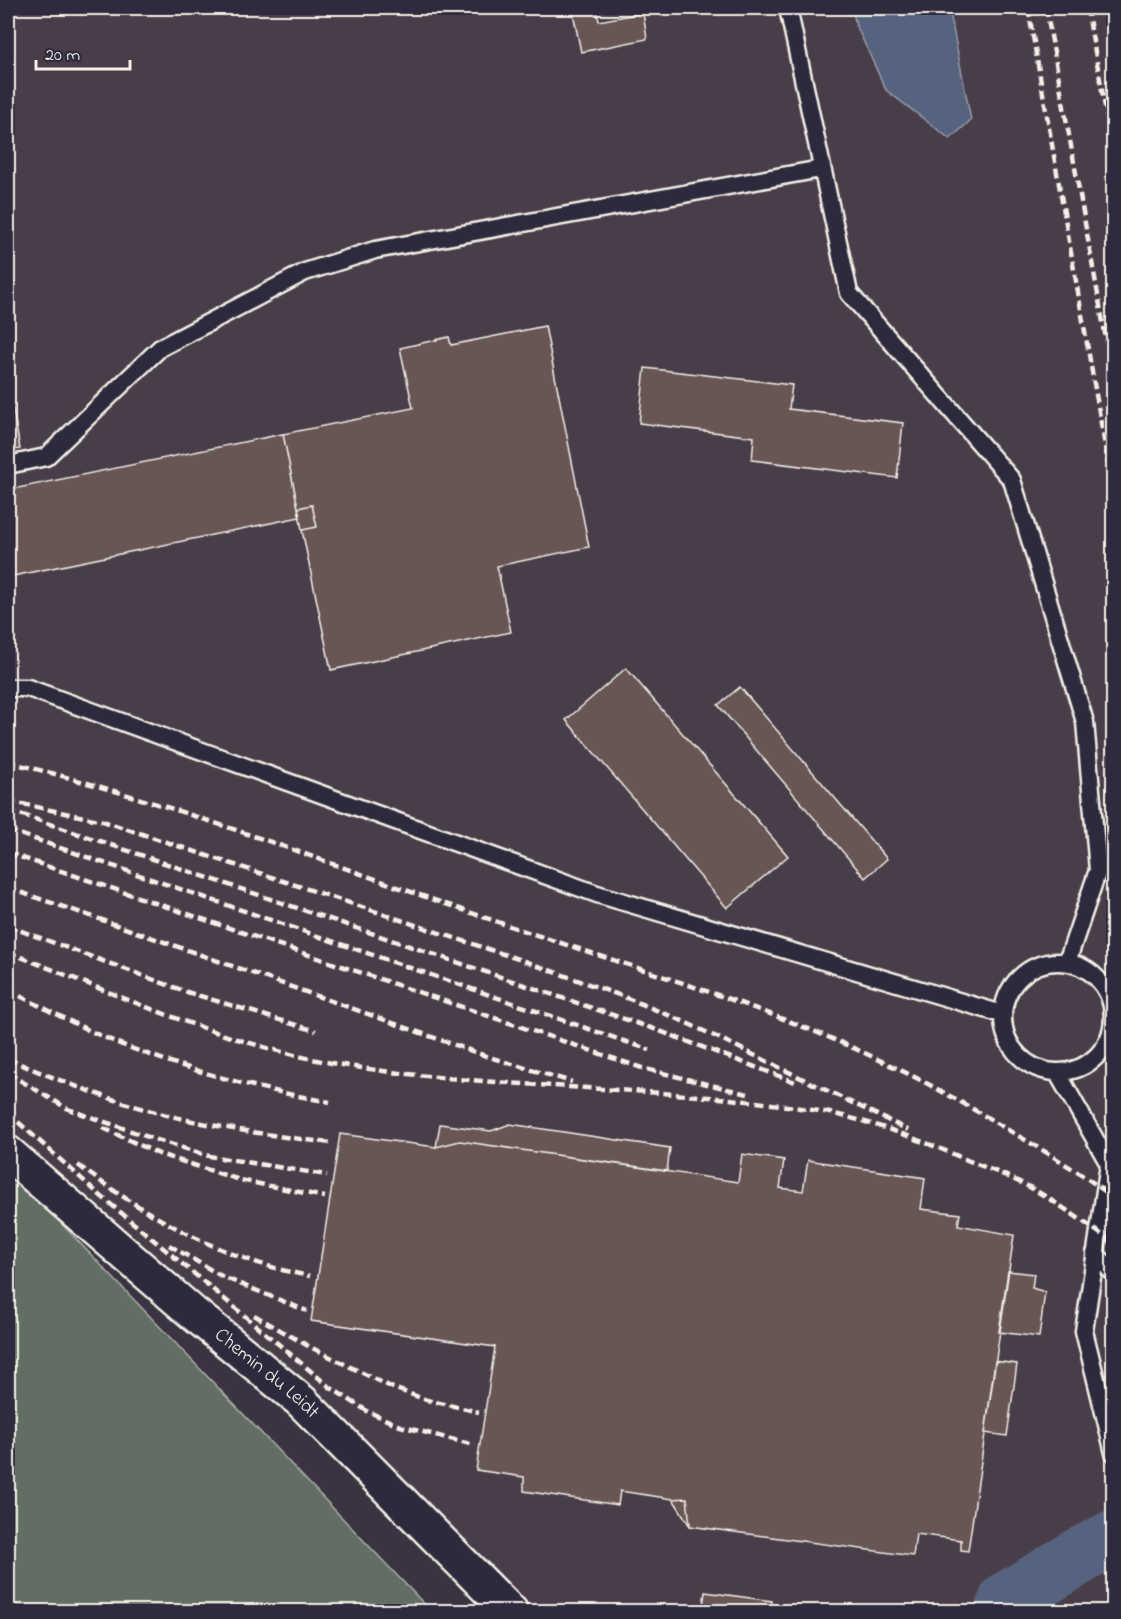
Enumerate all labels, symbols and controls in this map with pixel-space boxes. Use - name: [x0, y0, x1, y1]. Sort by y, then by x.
- scale bar: [36, 33, 130, 71]
- text: 20 m: [45, 43, 80, 69]
- street label: Chemin du Leidt: [208, 1321, 326, 1426]

